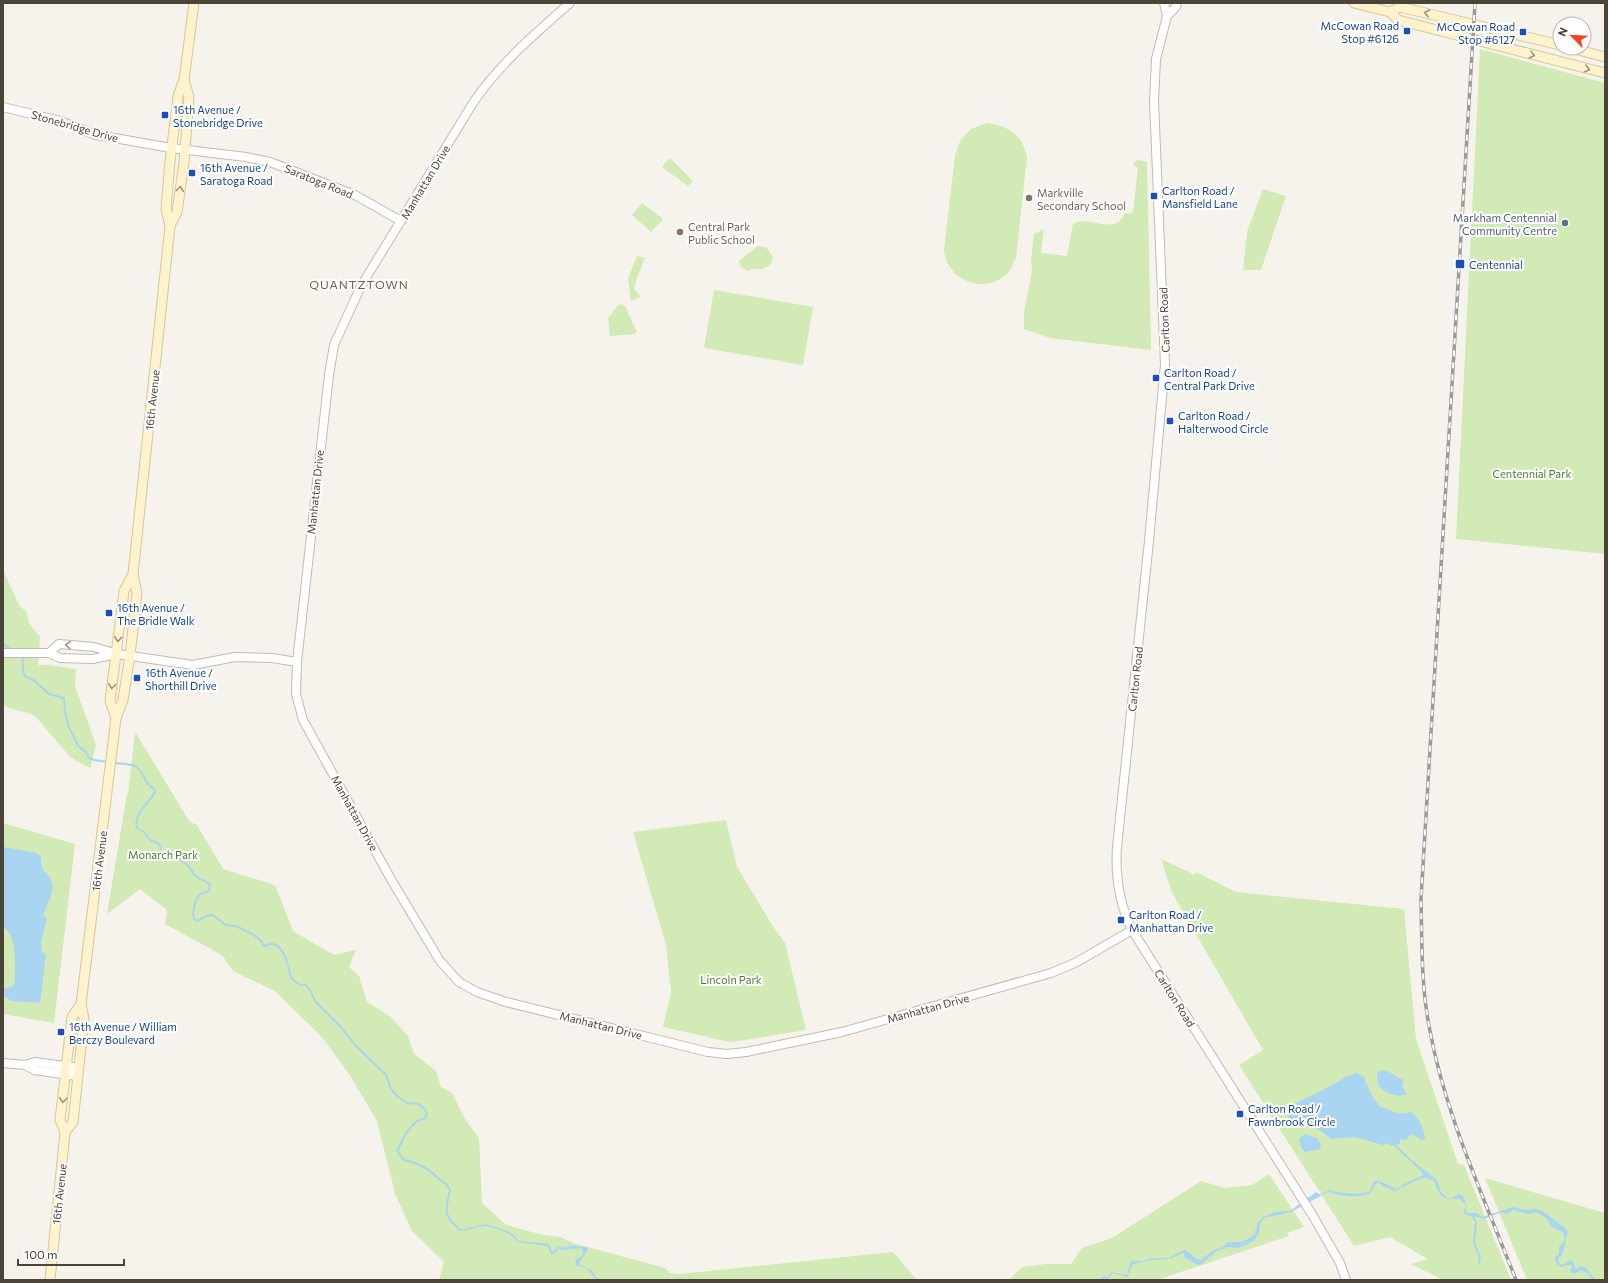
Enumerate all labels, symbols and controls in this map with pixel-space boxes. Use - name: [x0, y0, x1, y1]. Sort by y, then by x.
- one-way arrow: [1424, 9, 1430, 17]
- north arrow: [1552, 16, 1592, 56]
- place label: McCowan Road Stop #6126: [1321, 19, 1399, 45]
- place label: McCowan Road Stop #6127: [1437, 20, 1515, 46]
- text: N: [1555, 25, 1570, 38]
- marker: McCowan Road Stop #6126: [1402, 26, 1412, 36]
- marker: McCowan Road Stop #6127: [1518, 27, 1528, 37]
- one-way arrow: [1529, 50, 1536, 59]
- one-way arrow: [1584, 64, 1591, 73]
- place label: 16th Avenue / Stonebridge Drive: [173, 103, 263, 129]
- street label: Stonebridge Drive: [30, 107, 120, 145]
- marker: 16th Avenue / Stonebridge Drive: [160, 110, 170, 120]
- street label: Manhattan Drive: [398, 142, 452, 221]
- place label: 16th Avenue / Saratoga Road: [200, 161, 273, 187]
- street label: Saratoga Road: [283, 161, 355, 201]
- marker: 16th Avenue / Saratoga Road: [187, 168, 197, 178]
- place label: Carlton Road / Mansfield Lane: [1162, 184, 1238, 210]
- one-way arrow: [175, 186, 184, 192]
- place label: Markville Secondary School: [1037, 186, 1126, 212]
- marker: Carlton Road / Mansfield Lane: [1149, 191, 1159, 201]
- marker: Markville Secondary School: [1024, 193, 1034, 203]
- place label: Markham Centennial Community Centre: [1453, 211, 1557, 237]
- marker: Markham Centennial Community Centre: [1560, 218, 1570, 228]
- place label: Central Park Public School: [688, 220, 755, 246]
- marker: Central Park Public School: [675, 227, 685, 237]
- marker: Centennial: [1454, 258, 1466, 270]
- place label: Centennial: [1469, 258, 1523, 271]
- district label: QUANTZTOWN: [309, 277, 409, 291]
- street label: Carlton Road: [1156, 287, 1172, 353]
- place label: Carlton Road / Central Park Drive: [1164, 366, 1255, 392]
- street label: 16th Avenue: [142, 369, 162, 431]
- marker: Carlton Road / Central Park Drive: [1151, 373, 1161, 383]
- place label: Carlton Road / Halterwood Circle: [1178, 409, 1268, 435]
- marker: Carlton Road / Halterwood Circle: [1165, 416, 1175, 426]
- street label: Manhattan Drive: [304, 449, 326, 535]
- park label: Centennial Park: [1493, 467, 1572, 480]
- place label: 16th Avenue / The Bridle Walk: [117, 601, 195, 627]
- marker: 16th Avenue / The Bridle Walk: [104, 608, 114, 618]
- one-way arrow: [114, 636, 123, 642]
- one-way arrow: [65, 641, 71, 650]
- street label: Carlton Road: [1125, 646, 1145, 712]
- place label: 16th Avenue / Shorthill Drive: [145, 666, 217, 692]
- marker: 16th Avenue / Shorthill Drive: [132, 673, 142, 683]
- one-way arrow: [108, 683, 117, 689]
- street label: Manhattan Drive: [329, 773, 381, 853]
- street label: 16th Avenue: [89, 830, 109, 892]
- park label: Monarch Park: [128, 848, 198, 861]
- place label: Carlton Road / Manhattan Drive: [1129, 908, 1213, 934]
- marker: Carlton Road / Manhattan Drive: [1116, 915, 1126, 925]
- street label: Carlton Road: [1152, 967, 1198, 1029]
- park label: Lincoln Park: [700, 973, 762, 986]
- street label: Manhattan Drive: [886, 991, 971, 1025]
- street label: Manhattan Drive: [559, 1008, 644, 1042]
- place label: 16th Avenue / William Berczy Boulevard: [69, 1020, 177, 1046]
- marker: 16th Avenue / William Berczy Boulevard: [56, 1027, 66, 1037]
- one-way arrow: [59, 1097, 68, 1103]
- place label: Carlton Road / Fawnbrook Circle: [1248, 1102, 1336, 1128]
- marker: Carlton Road / Fawnbrook Circle: [1235, 1109, 1245, 1119]
- street label: 16th Avenue: [49, 1163, 69, 1225]
- scale bar: [18, 1241, 124, 1267]
- text: 100 m: [24, 1247, 58, 1261]

